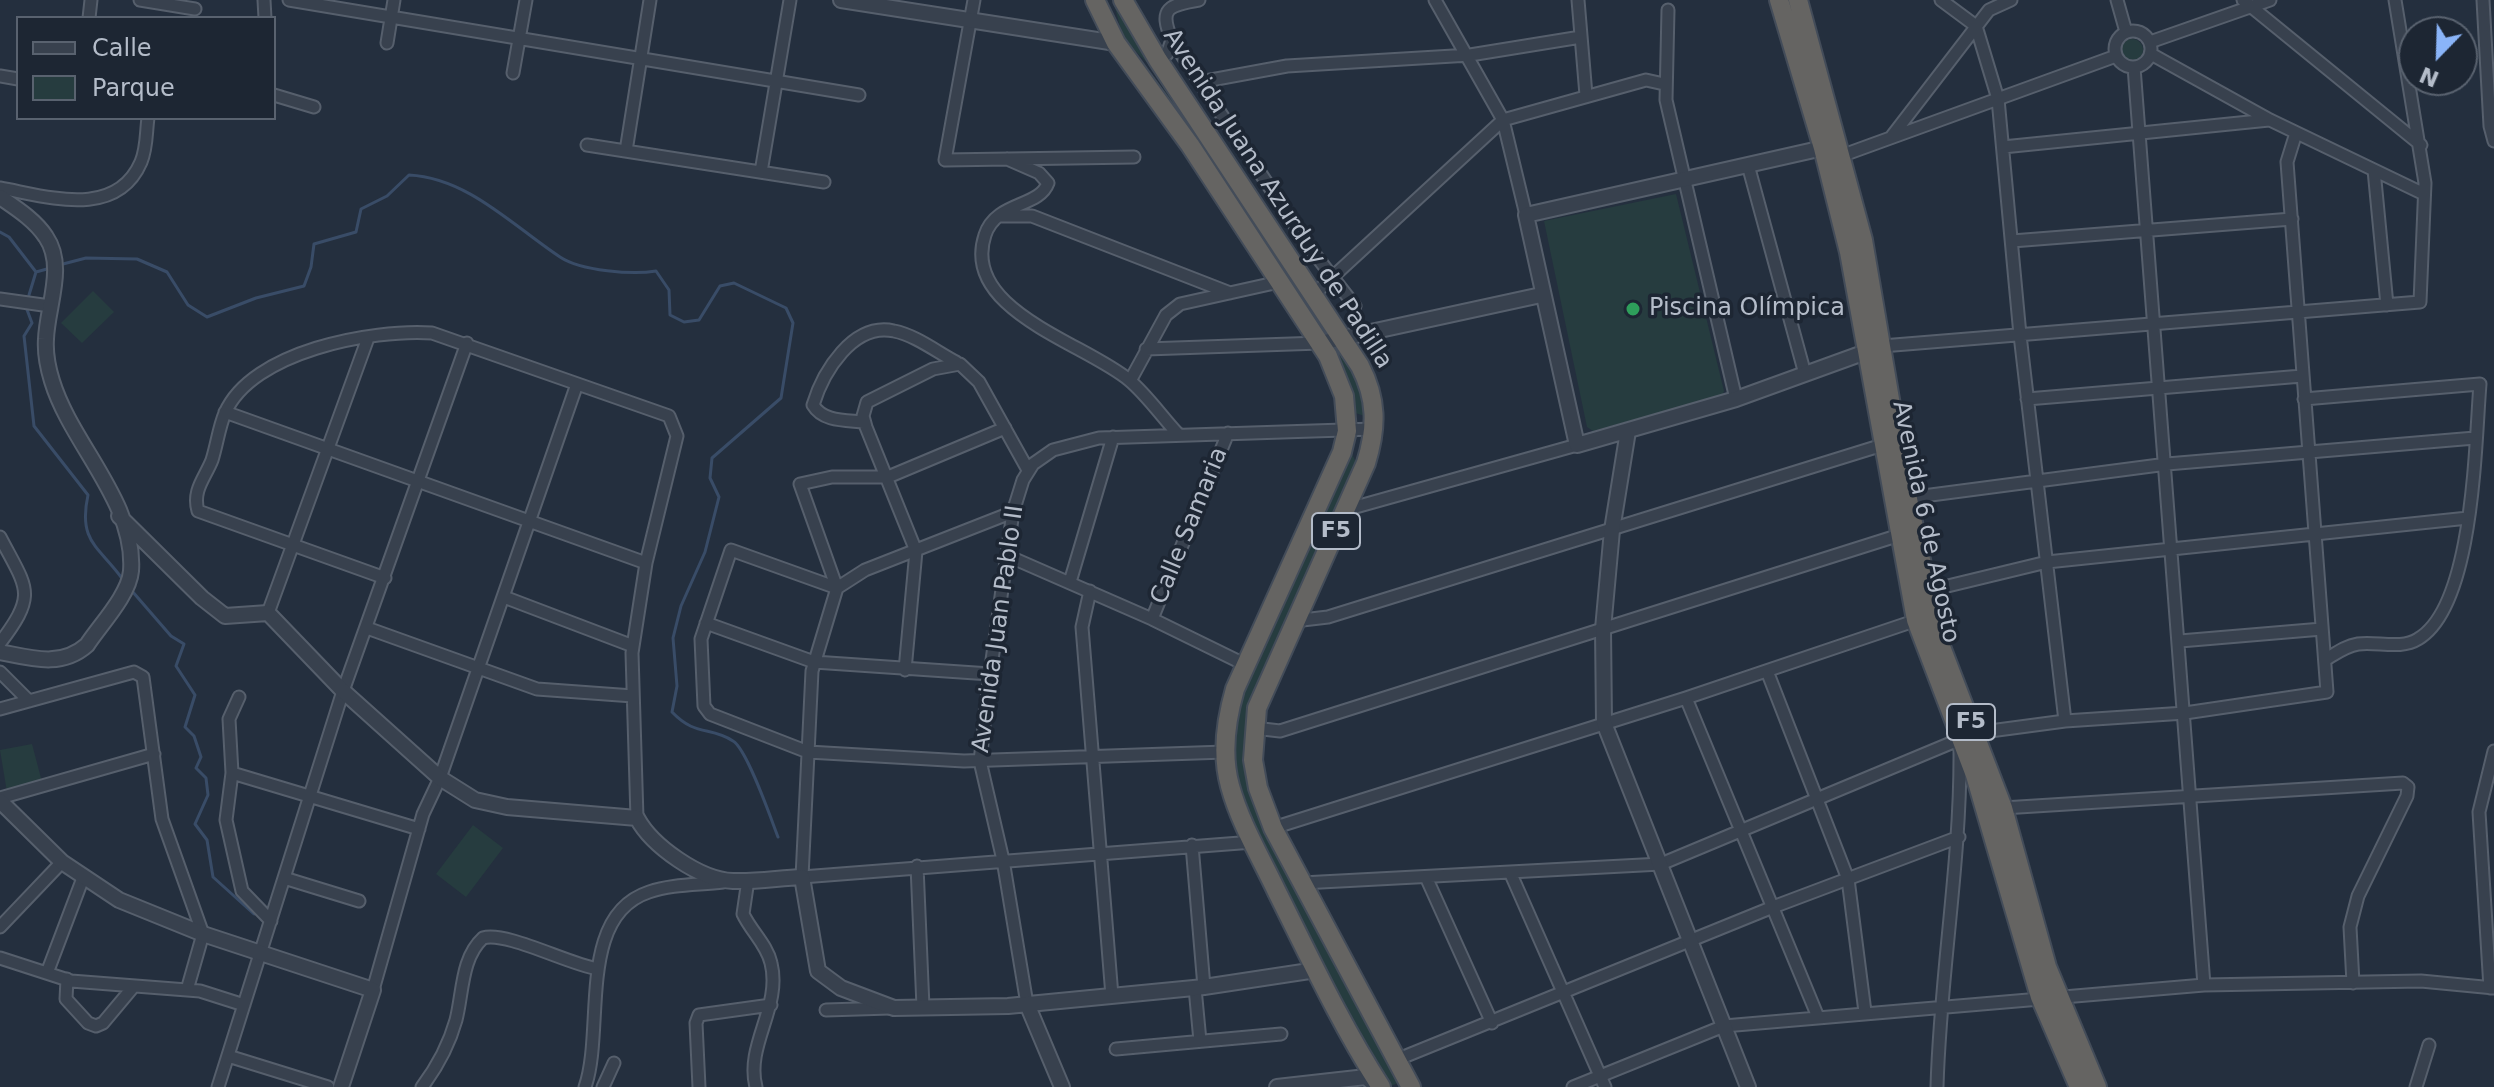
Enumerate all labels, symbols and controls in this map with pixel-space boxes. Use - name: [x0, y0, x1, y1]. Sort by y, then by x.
- legend: [16, 16, 276, 120]
- north arrow: [2398, 16, 2478, 96]
- street label: Avenida Juana Azurduy de Padilla: [1156, 24, 1398, 374]
- text: Calle: [92, 34, 152, 62]
- text: N: [2416, 62, 2443, 92]
- text: Parque: [92, 74, 175, 102]
- place label: Piscina Olímpica: [1649, 295, 1845, 323]
- marker: Piscina Olímpica: [1624, 300, 1642, 318]
- street label: Avenida 6 de Agosto: [1885, 398, 1965, 646]
- street label: Calle Samaria: [1145, 443, 1235, 609]
- street label: Avenida Juan Pablo II: [967, 503, 1031, 755]
- road number: F5: [1312, 513, 1360, 549]
- road number: F5: [1947, 704, 1995, 740]

